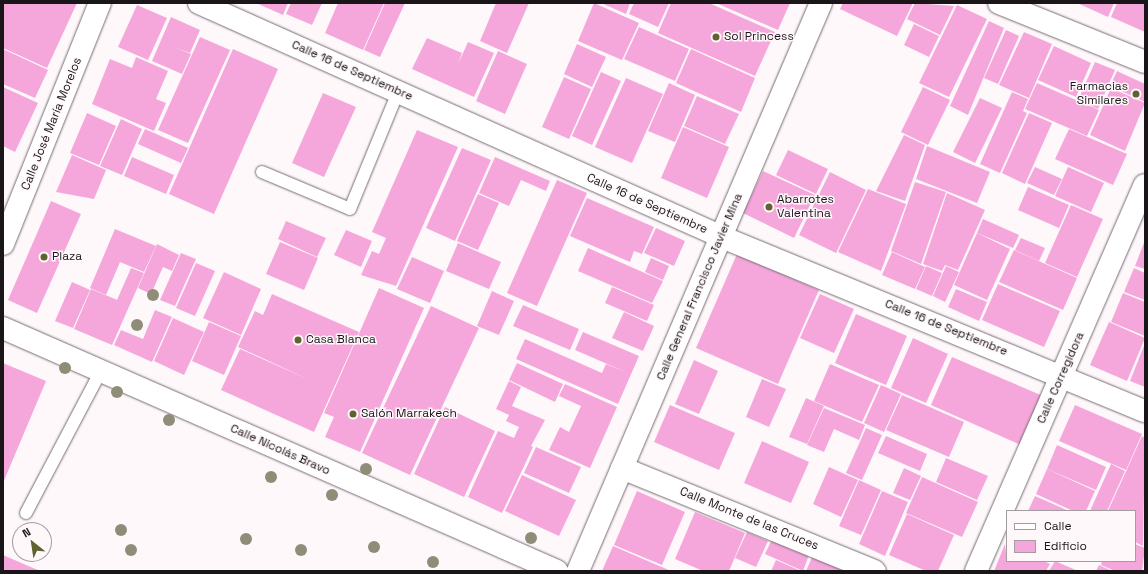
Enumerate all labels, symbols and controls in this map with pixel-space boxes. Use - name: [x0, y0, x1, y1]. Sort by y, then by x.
- place label: Sol Princess: [724, 30, 794, 44]
- marker: Sol Princess: [711, 32, 721, 42]
- street label: Calle 16 de Septiembre: [289, 38, 415, 104]
- street label: Calle José María Morelos: [19, 55, 85, 193]
- place label: Farmacias Similares: [1070, 80, 1128, 108]
- marker: Farmacias Similares: [1131, 89, 1141, 99]
- street label: Calle 16 de Septiembre: [584, 171, 710, 237]
- street label: Calle General Francisco Javier Mina: [654, 191, 746, 383]
- place label: Abarrotes Valentina: [777, 193, 834, 221]
- marker: Abarrotes Valentina: [764, 202, 774, 212]
- place label: Plaza: [52, 250, 82, 264]
- marker: Plaza: [39, 252, 49, 262]
- street label: Calle 16 de Septiembre: [883, 297, 1009, 359]
- street label: Calle Corregidora: [1034, 330, 1088, 426]
- place label: Casa Blanca: [306, 333, 376, 347]
- marker: Casa Blanca: [293, 335, 303, 345]
- place label: Salón Marrakech: [361, 407, 457, 421]
- marker: Salón Marrakech: [348, 409, 358, 419]
- street label: Calle Nicolás Bravo: [228, 421, 332, 479]
- street label: Calle Monte de las Cruces: [677, 485, 821, 553]
- legend: [1006, 510, 1136, 562]
- text: Calle: [1044, 518, 1072, 534]
- north arrow: [12, 522, 52, 562]
- text: N: [20, 525, 33, 540]
- text: Edificio: [1044, 538, 1087, 554]

